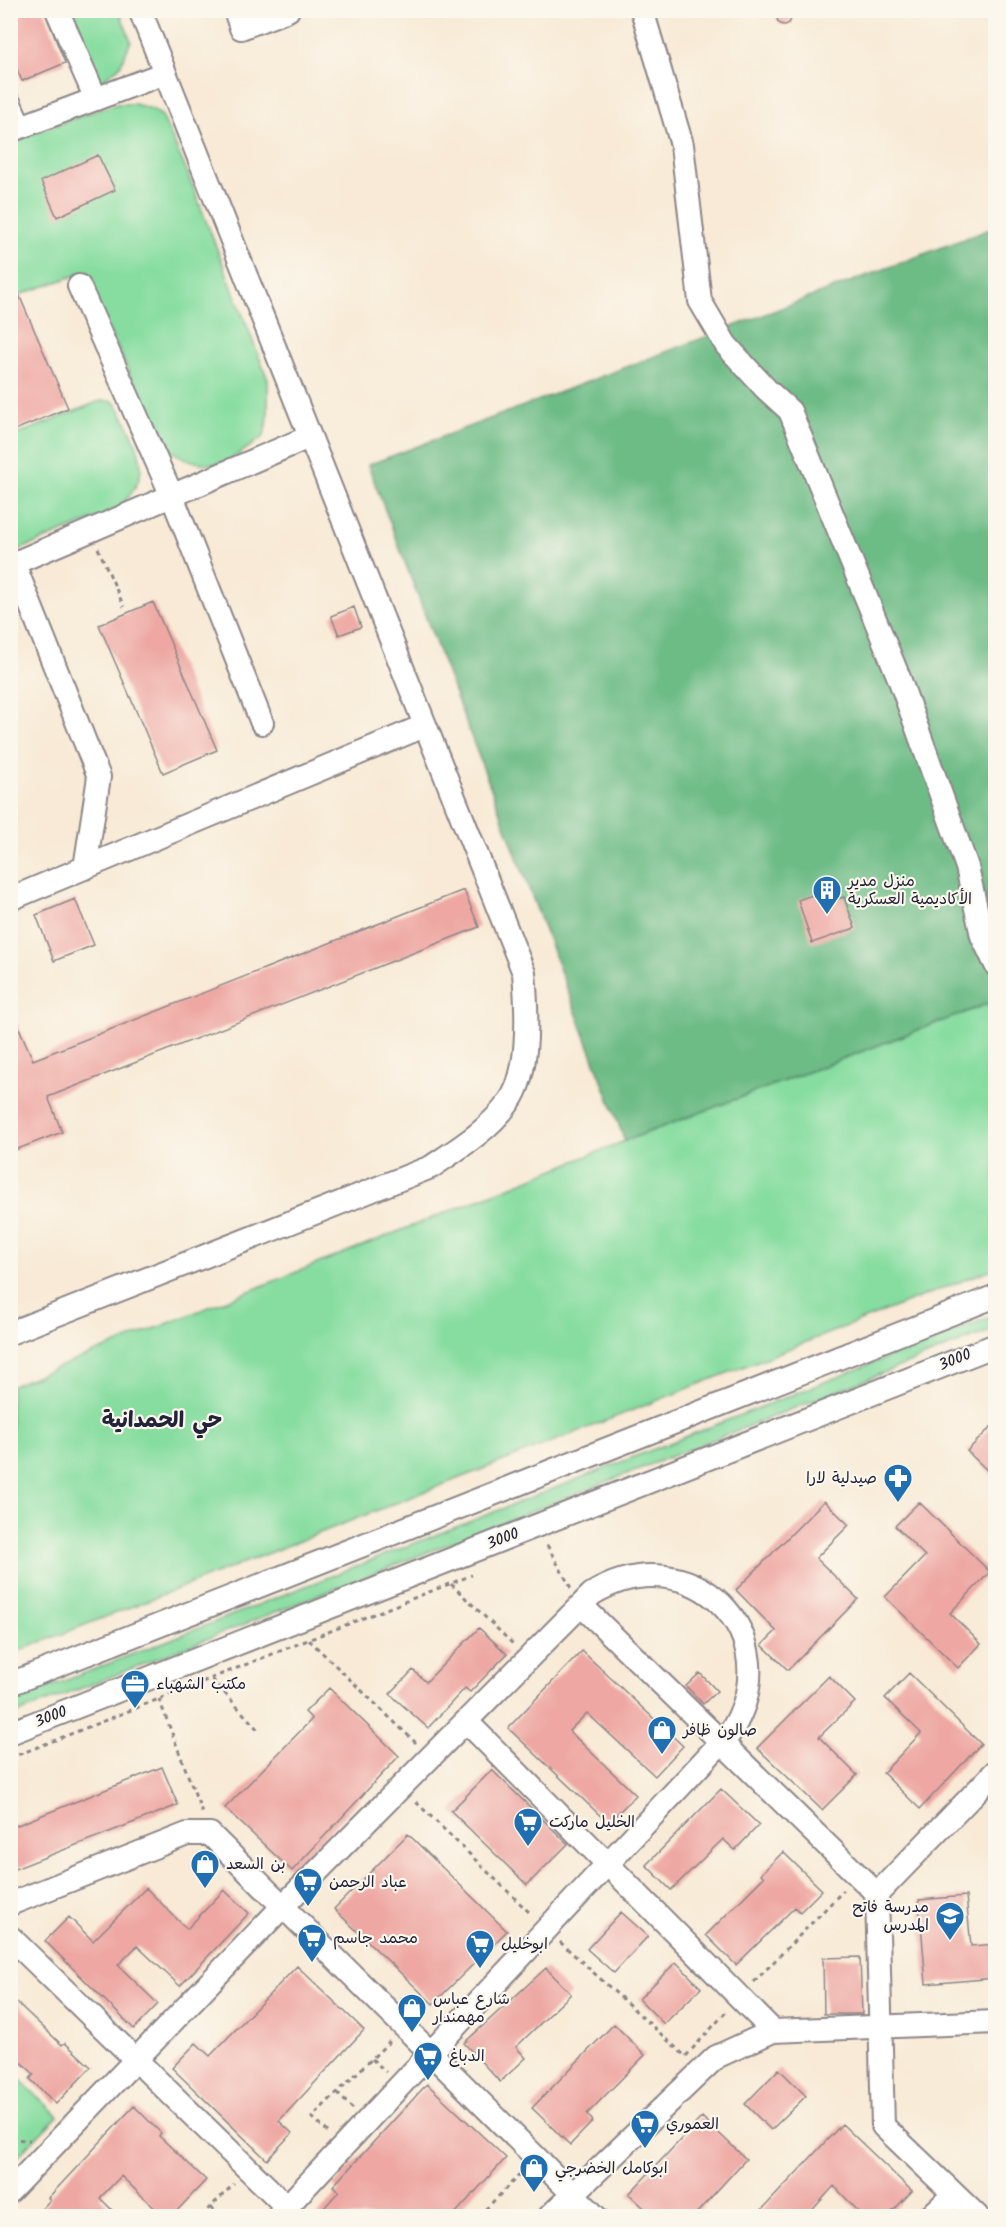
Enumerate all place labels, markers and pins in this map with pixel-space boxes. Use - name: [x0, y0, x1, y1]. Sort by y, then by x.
- place label: منزل مدير الأكاديمية العسكرية: [846, 869, 972, 912]
- building icon: منزل مدير الأكاديمية العسكرية: [811, 874, 843, 916]
- pharmacy icon: صيدلية لارا: [882, 1462, 914, 1504]
- place label: صيدلية لارا: [806, 1466, 877, 1491]
- office icon: مكتب الشهباء: [119, 1668, 151, 1710]
- place label: مكتب الشهباء: [156, 1672, 246, 1697]
- shop icon: صالون ظافر: [646, 1714, 678, 1756]
- place label: صالون ظافر: [681, 1718, 757, 1743]
- supermarket icon: الخليل ماركت: [512, 1806, 544, 1848]
- place label: الخليل ماركت: [549, 1810, 635, 1835]
- shop icon: بن السعد: [189, 1848, 221, 1890]
- place label: بن السعد: [226, 1852, 286, 1877]
- supermarket icon: عباد الرحمن: [292, 1866, 324, 1908]
- place label: عباد الرحمن: [329, 1870, 407, 1895]
- place label: مدرسة فاتح المدرس: [852, 1895, 929, 1938]
- school or university icon: مدرسة فاتح المدرس: [934, 1900, 966, 1942]
- supermarket icon: محمد جاسم: [296, 1922, 328, 1964]
- place label: محمد جاسم: [333, 1926, 418, 1951]
- supermarket icon: ابوخليل: [464, 1928, 496, 1970]
- place label: ابوخليل: [501, 1932, 548, 1957]
- place label: شارع عباس مهمندار: [431, 1987, 510, 2030]
- shop icon: شارع عباس مهمندار: [396, 1992, 428, 2034]
- supermarket icon: الدباغ: [412, 2040, 444, 2082]
- place label: الدباغ: [449, 2044, 485, 2069]
- supermarket icon: العموري: [629, 2108, 661, 2150]
- place label: العموري: [666, 2112, 719, 2137]
- shop icon: ابوكامل الخضرجي: [518, 2152, 550, 2194]
- place label: ابوكامل الخضرجي: [555, 2156, 668, 2182]

